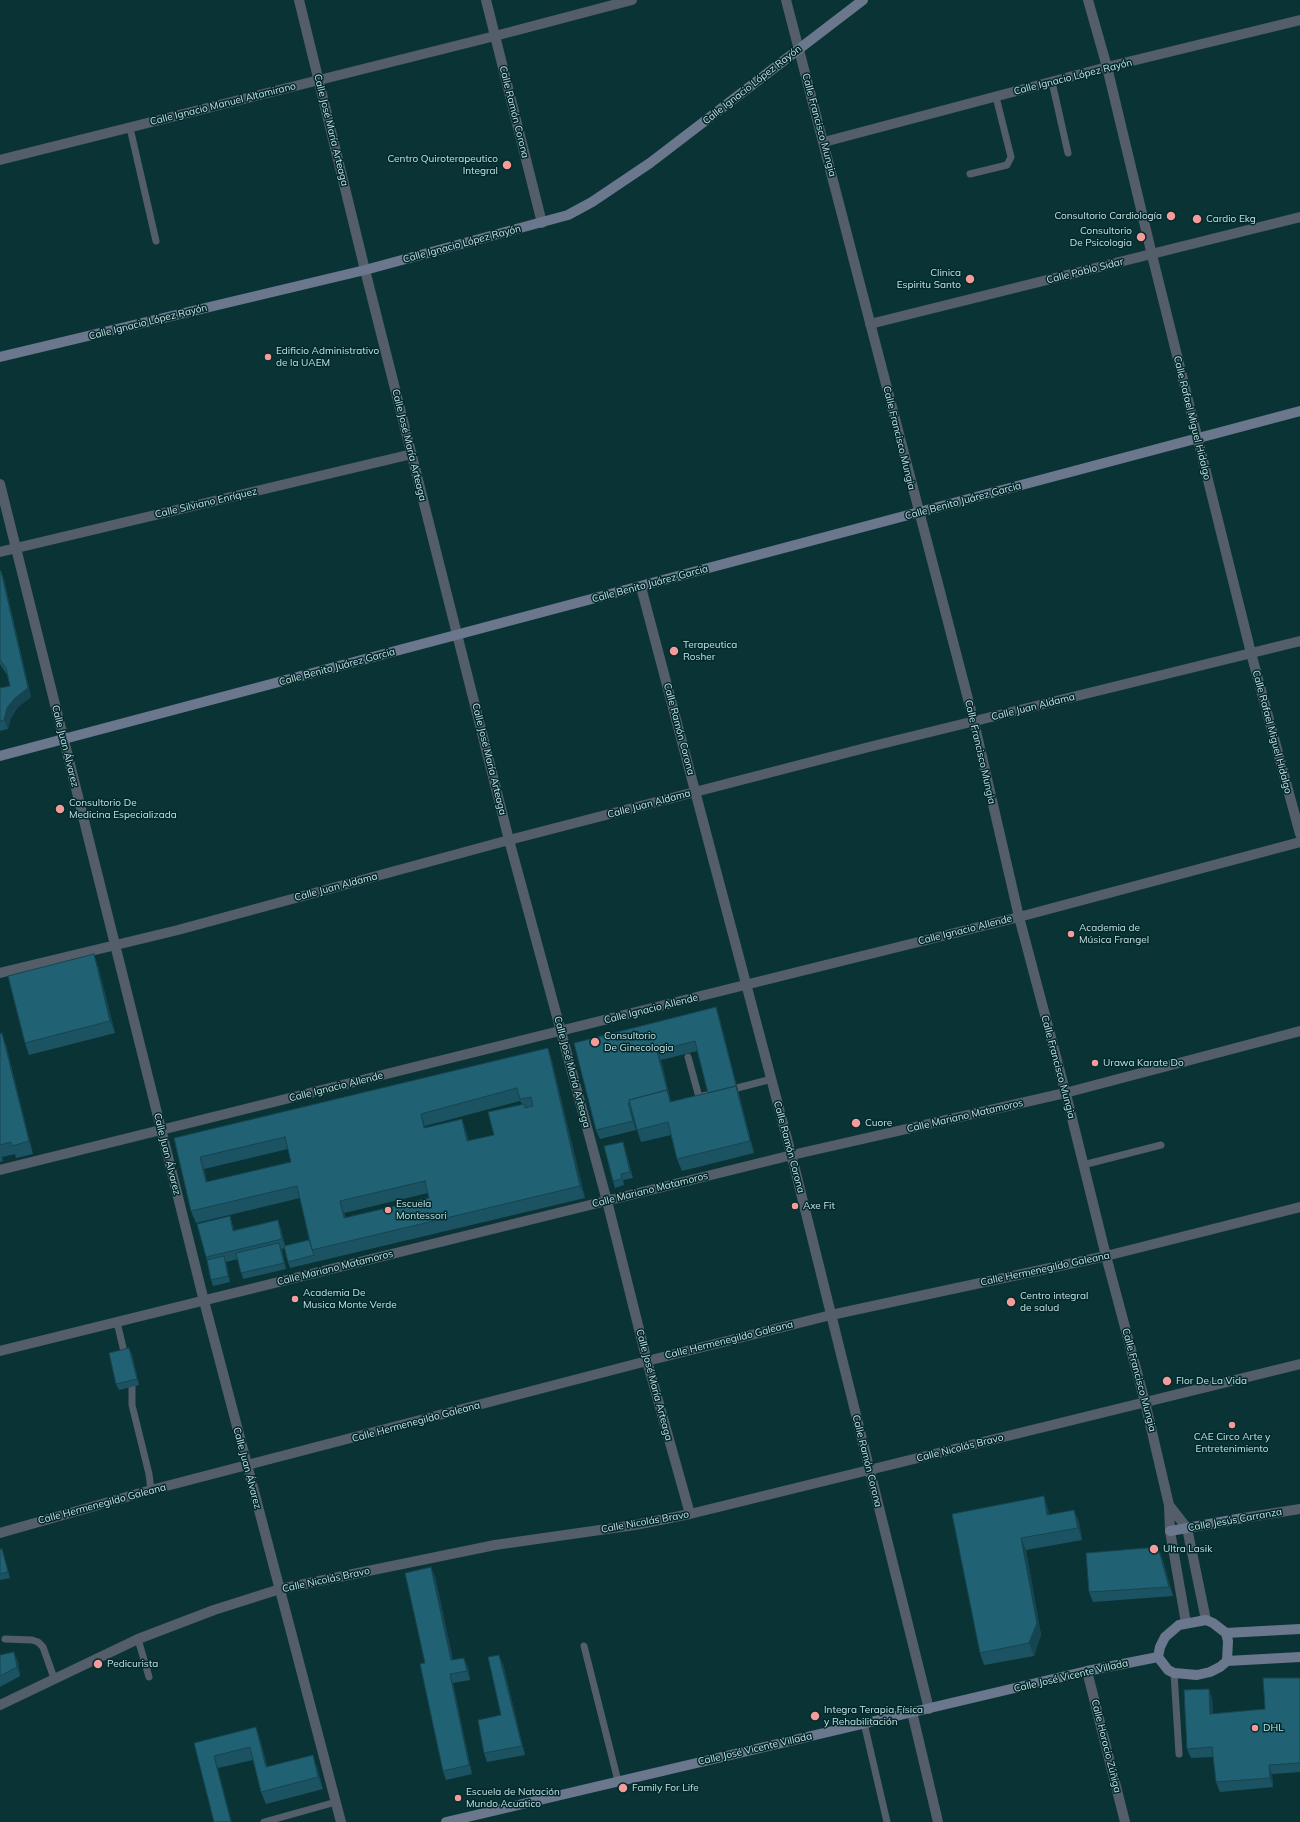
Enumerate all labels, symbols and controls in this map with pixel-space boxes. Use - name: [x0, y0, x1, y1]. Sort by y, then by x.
- street label: Calle Ignacio López Rayón: [700, 43, 804, 127]
- street label: Calle Ignacio López Rayón: [1013, 56, 1133, 98]
- street label: Calle Ramón Corona: [497, 65, 531, 159]
- street label: Calle Francisco Mungia: [799, 72, 839, 178]
- street label: Calle José María Arteaga: [311, 73, 351, 187]
- street label: Calle Ignacio Manuel Altamirano: [149, 80, 297, 128]
- place label: Centro Quiroterapeutico Integral: [388, 153, 498, 176]
- marker: Centro Quiroterapeutico Integral: [501, 159, 513, 171]
- place label: Consultorio Cardiología: [1055, 210, 1162, 222]
- marker: Consultorio Cardiología: [1165, 210, 1177, 222]
- marker: Cardio Ekg: [1191, 213, 1203, 225]
- place label: Cardio Ekg: [1206, 213, 1256, 225]
- street label: Calle Ignacio López Rayón: [402, 222, 522, 266]
- place label: Consultorio De Psicologia: [1070, 225, 1132, 248]
- marker: Consultorio De Psicologia: [1135, 231, 1147, 243]
- street label: Calle Pablo Sidar: [1045, 256, 1125, 286]
- place label: Clinica Espiritu Santo: [897, 267, 961, 290]
- marker: Clinica Espiritu Santo: [964, 273, 976, 285]
- street label: Calle Ignacio López Rayón: [88, 301, 208, 343]
- place label: Edificio Administrativo de la UAEM: [276, 345, 379, 368]
- marker: Edificio Administrativo de la UAEM: [263, 352, 273, 362]
- street label: Calle Rafael Miguel Hidalgo: [1171, 355, 1213, 481]
- street label: Calle Francisco Mungia: [880, 385, 918, 491]
- street label: Calle José María Arteaga: [389, 388, 429, 502]
- street label: Calle Benito Juárez Garcia: [904, 480, 1022, 522]
- street label: Calle Silviano Enríquez: [154, 485, 258, 521]
- street label: Calle Benito Juárez Garcia: [591, 563, 709, 605]
- place label: Terapeutica Rosher: [683, 639, 737, 662]
- marker: Terapeutica Rosher: [668, 645, 680, 657]
- street label: Calle Benito Juárez Garcia: [278, 646, 396, 688]
- street label: Calle Rafael Miguel Hidalgo: [1250, 669, 1294, 795]
- street label: Calle Ramón Corona: [661, 682, 697, 776]
- street label: Calle Juan Aldama: [990, 691, 1076, 723]
- street label: Calle Francisco Mungia: [962, 699, 998, 805]
- street label: Calle José María Arteaga: [469, 702, 509, 816]
- street label: Calle Juan Álvarez: [49, 704, 81, 788]
- street label: Calle Juan Aldama: [606, 787, 692, 821]
- place label: Consultorio De Medicina Especializada: [69, 797, 177, 820]
- marker: Consultorio De Medicina Especializada: [54, 803, 66, 815]
- street label: Calle Juan Aldama: [293, 870, 379, 904]
- street label: Calle Ignacio Allende: [917, 913, 1013, 947]
- place label: Academia de Música Frangel: [1079, 922, 1149, 946]
- marker: Academia de Música Frangel: [1066, 929, 1076, 939]
- street label: Calle Ignacio Allende: [603, 992, 699, 1026]
- street label: Calle Francisco Mungia: [1038, 1014, 1078, 1120]
- street label: Calle José María Arteaga: [551, 1015, 593, 1129]
- place label: Consultorio De Ginecologia: [604, 1030, 674, 1054]
- marker: Consultorio De Ginecologia: [589, 1036, 601, 1048]
- place label: Urawa Karate Do: [1103, 1057, 1184, 1069]
- marker: Urawa Karate Do: [1090, 1058, 1100, 1068]
- street label: Calle Ignacio Allende: [288, 1070, 384, 1104]
- street label: Calle Mariano Matamoros: [906, 1097, 1024, 1135]
- street label: Calle Ramón Corona: [771, 1100, 807, 1194]
- street label: Calle Juan Álvarez: [151, 1112, 183, 1196]
- marker: Cuore: [850, 1117, 862, 1129]
- place label: Cuore: [865, 1117, 892, 1129]
- street label: Calle Mariano Matamoros: [591, 1170, 709, 1210]
- place label: Escuela Montessori: [396, 1198, 447, 1222]
- place label: Axe Fit: [803, 1200, 835, 1212]
- marker: Axe Fit: [790, 1201, 800, 1211]
- marker: Escuela Montessori: [383, 1205, 393, 1215]
- street label: Calle Mariano Matamoros: [276, 1248, 394, 1288]
- street label: Calle Hermenegildo Galeana: [979, 1249, 1111, 1289]
- place label: Academia De Musica Monte Verde: [303, 1287, 397, 1310]
- place label: Centro integral de salud: [1020, 1290, 1088, 1314]
- marker: Academia De Musica Monte Verde: [290, 1294, 300, 1304]
- marker: Centro integral de salud: [1005, 1296, 1017, 1308]
- street label: Calle Hermenegildo Galeana: [664, 1318, 794, 1362]
- street label: Calle Francisco Mungia: [1119, 1327, 1159, 1433]
- street label: Calle José María Arteaga: [633, 1328, 675, 1442]
- marker: Flor De La Vida: [1161, 1375, 1173, 1387]
- place label: Flor De La Vida: [1176, 1375, 1247, 1387]
- street label: Calle Hermenegildo Galeana: [351, 1399, 481, 1445]
- street label: Calle Ramón Corona: [850, 1414, 884, 1508]
- marker: CAE Circo Arte y Entretenimiento: [1227, 1420, 1237, 1430]
- street label: Calle Juan Álvarez: [230, 1426, 264, 1510]
- street label: Calle Nicolás Bravo: [915, 1431, 1005, 1465]
- place label: CAE Circo Arte y Entretenimiento: [1194, 1431, 1270, 1454]
- street label: Calle Hermenegildo Galeana: [37, 1481, 167, 1527]
- street label: Calle Jesús Carranza: [1187, 1506, 1283, 1534]
- street label: Calle Nicolás Bravo: [600, 1508, 690, 1536]
- marker: Ultra Lasik: [1148, 1543, 1160, 1555]
- place label: Ultra Lasik: [1163, 1543, 1212, 1555]
- street label: Calle Nicolás Bravo: [281, 1565, 371, 1595]
- street label: Calle José Vicente Villada: [1013, 1657, 1129, 1695]
- marker: Pedicurista: [92, 1658, 104, 1670]
- place label: Pedicurista: [107, 1658, 158, 1670]
- street label: Calle Horacio Zúñiga: [1089, 1698, 1123, 1794]
- place label: Integra Terapia Física y Rehabilitación: [824, 1704, 923, 1728]
- marker: Integra Terapia Física y Rehabilitación: [809, 1710, 821, 1722]
- place label: DHL: [1263, 1722, 1284, 1734]
- marker: DHL: [1250, 1723, 1260, 1733]
- street label: Calle José Vicente Villada: [697, 1730, 813, 1768]
- marker: Family For Life: [617, 1782, 629, 1794]
- place label: Family For Life: [632, 1782, 699, 1794]
- place label: Escuela de Natación Mundo Acuatico: [466, 1786, 560, 1810]
- marker: Escuela de Natación Mundo Acuatico: [453, 1793, 463, 1803]

